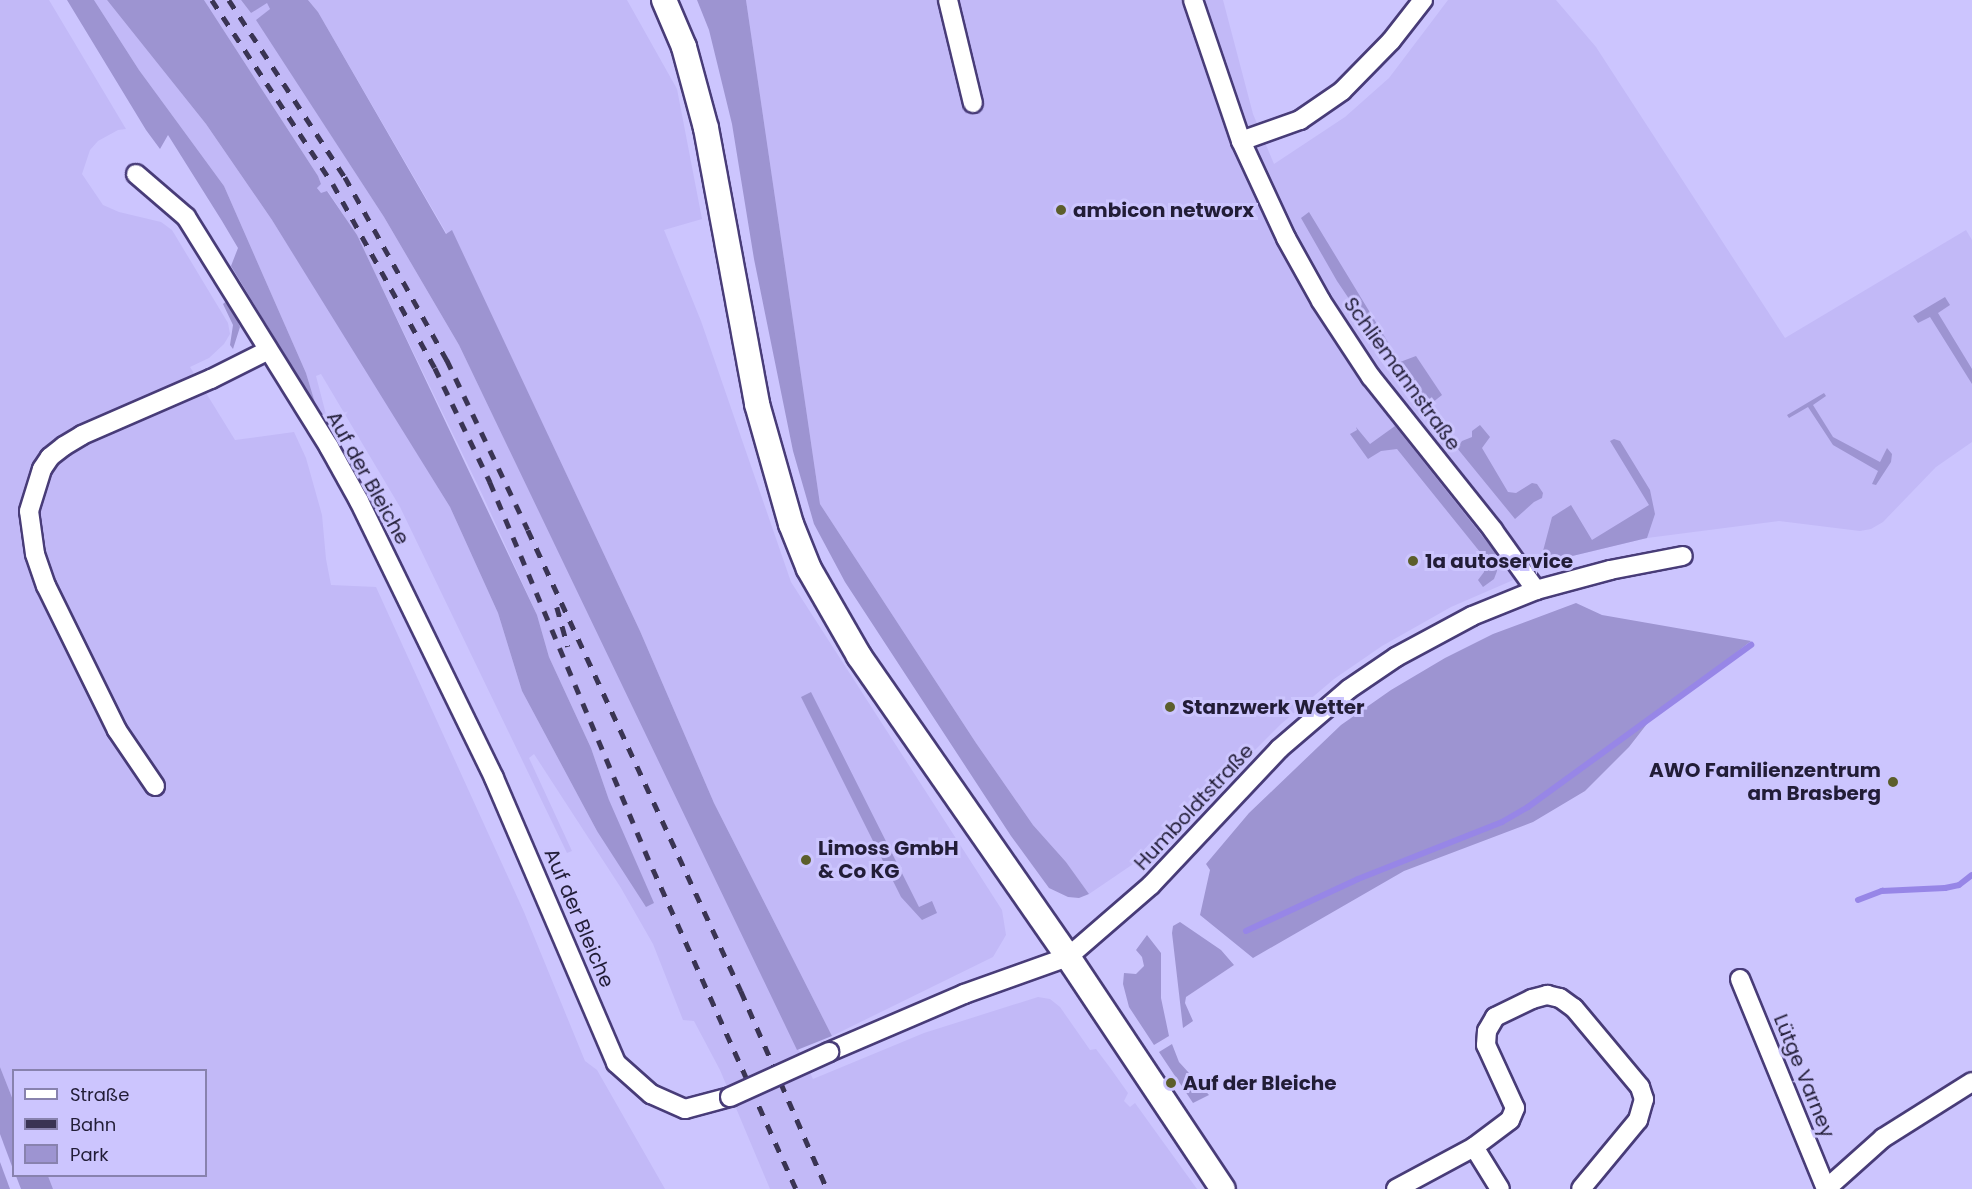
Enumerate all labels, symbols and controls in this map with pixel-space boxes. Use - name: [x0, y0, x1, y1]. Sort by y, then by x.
- place label: ambicon networx: [1073, 198, 1254, 222]
- marker: ambicon networx: [1054, 203, 1068, 217]
- street label: Schliemannstraße: [1338, 293, 1466, 455]
- street label: Auf der Bleiche: [321, 407, 415, 549]
- place label: 1a autoservice: [1425, 549, 1573, 573]
- marker: 1a autoservice: [1406, 554, 1420, 568]
- place label: Stanzwerk Wetter: [1182, 695, 1365, 719]
- marker: Stanzwerk Wetter: [1163, 700, 1177, 714]
- street label: Humboldtstraße: [1129, 739, 1259, 875]
- place label: AWO Familienzentrum am Brasberg: [1649, 759, 1881, 806]
- marker: AWO Familienzentrum am Brasberg: [1886, 775, 1900, 789]
- place label: Limoss GmbH & Co KG: [818, 837, 959, 884]
- street label: Auf der Bleiche: [539, 845, 619, 991]
- marker: Limoss GmbH & Co KG: [799, 853, 813, 867]
- street label: Lütge Varney: [1768, 1011, 1840, 1141]
- legend: [12, 1069, 207, 1177]
- place label: Auf der Bleiche: [1183, 1071, 1337, 1095]
- marker: Auf der Bleiche: [1164, 1076, 1178, 1090]
- text: Straße: [70, 1082, 129, 1107]
- text: Bahn: [70, 1112, 116, 1137]
- text: Park: [70, 1142, 109, 1167]

